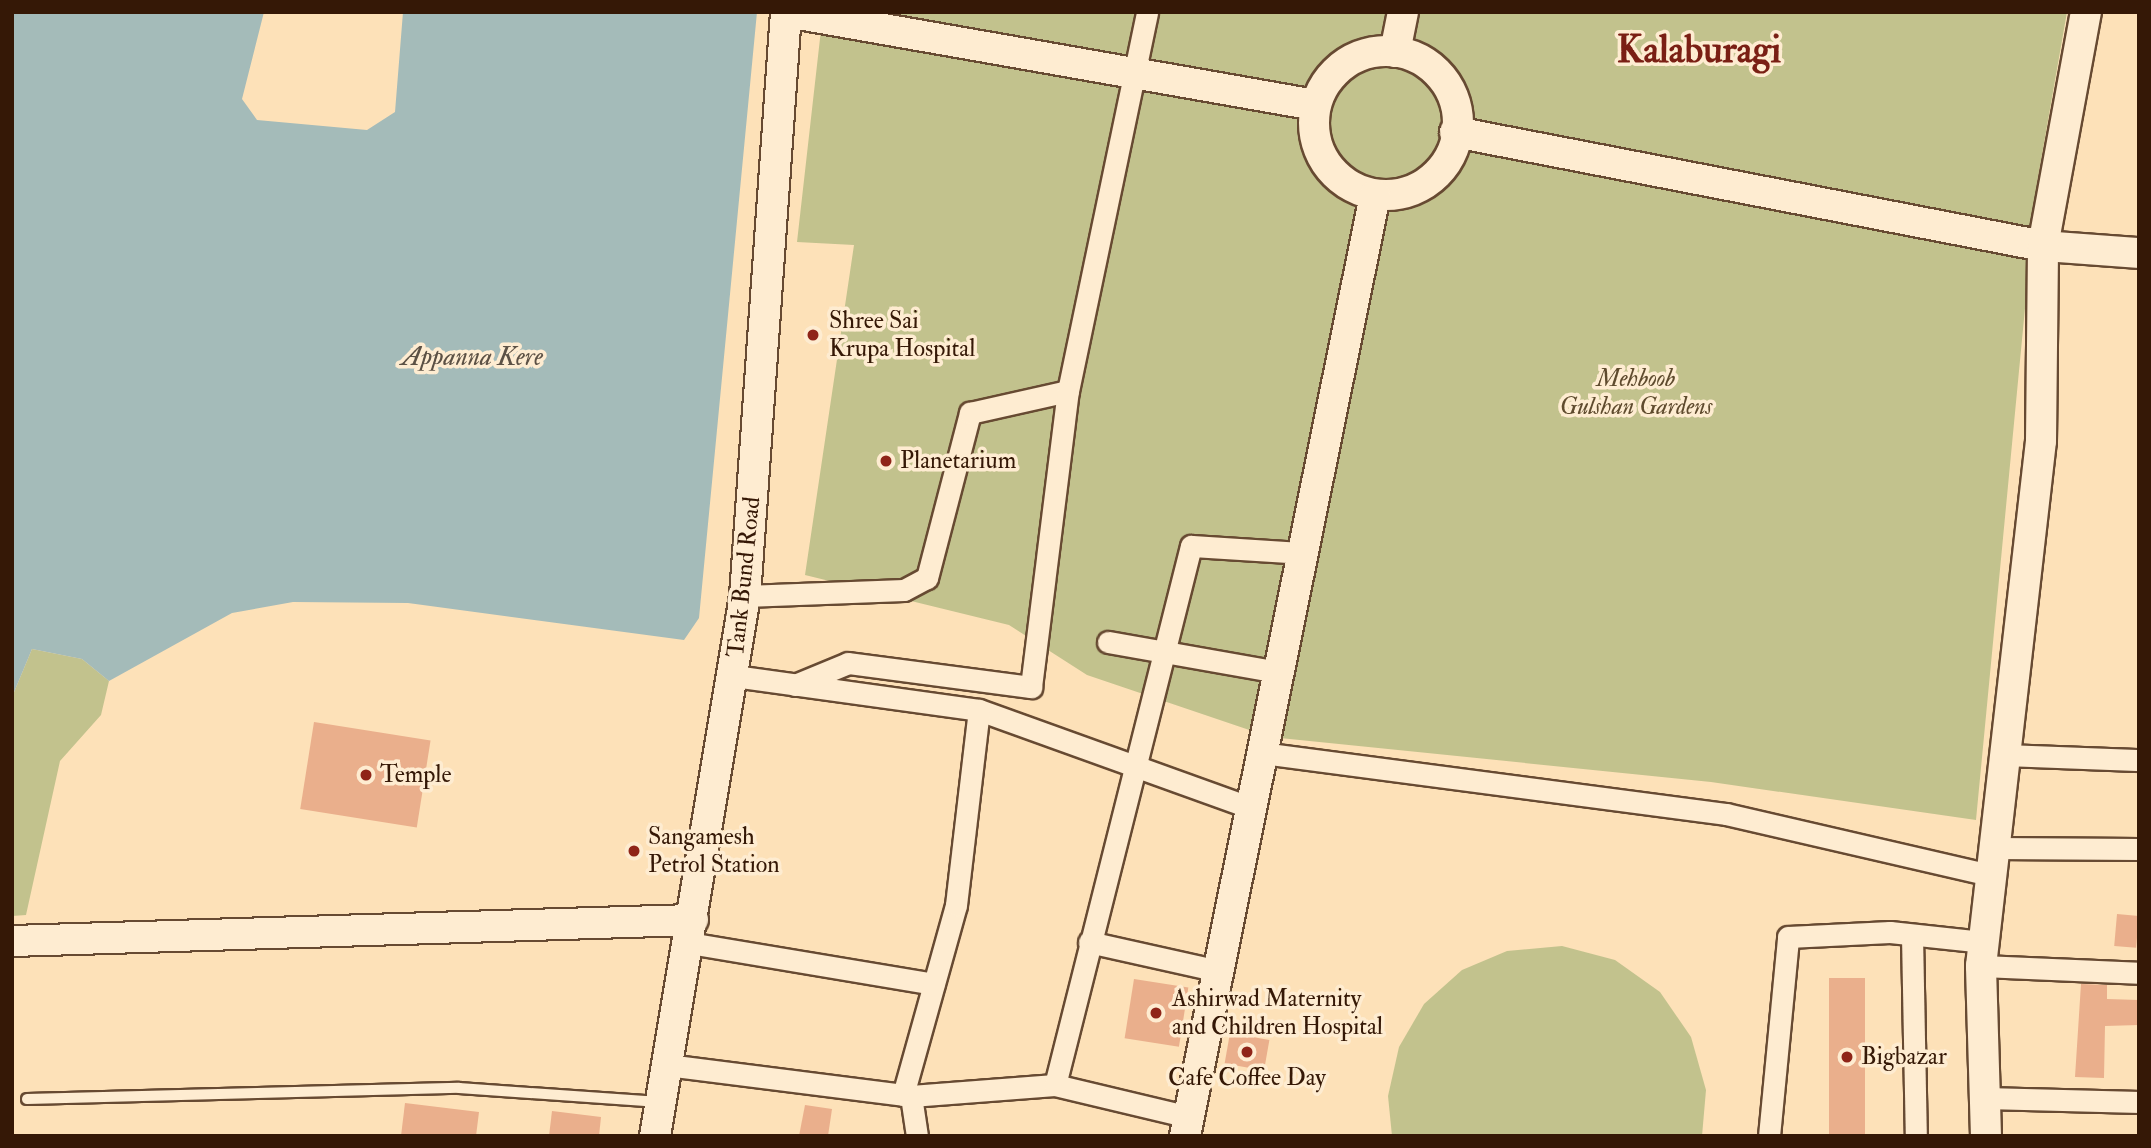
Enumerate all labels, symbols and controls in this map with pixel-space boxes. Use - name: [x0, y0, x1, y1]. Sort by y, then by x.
- district label: Kalaburagi: [1617, 28, 1781, 74]
- place label: Shree Sai Krupa Hospital: [829, 307, 975, 363]
- marker: Shree Sai Krupa Hospital: [803, 325, 823, 345]
- water label: Appanna Kere: [401, 342, 543, 374]
- park label: Mehboob Gulshan Gardens: [1560, 365, 1712, 421]
- place label: Planetarium: [900, 447, 1016, 475]
- marker: Planetarium: [878, 453, 894, 469]
- street label: Tank Bund Road: [721, 495, 767, 659]
- place label: Temple: [380, 761, 451, 789]
- marker: Temple: [358, 767, 374, 783]
- place label: Sangamesh Petrol Station: [648, 823, 780, 879]
- marker: Sangamesh Petrol Station: [626, 843, 642, 859]
- place label: Ashirwad Maternity and Children Hospital: [1172, 985, 1383, 1041]
- marker: Ashirwad Maternity and Children Hospital: [1146, 1003, 1166, 1023]
- place label: Bigbazar: [1861, 1043, 1947, 1071]
- marker: Cafe Coffee Day: [1239, 1044, 1255, 1060]
- marker: Bigbazar: [1839, 1049, 1855, 1065]
- place label: Cafe Coffee Day: [1168, 1064, 1326, 1092]

